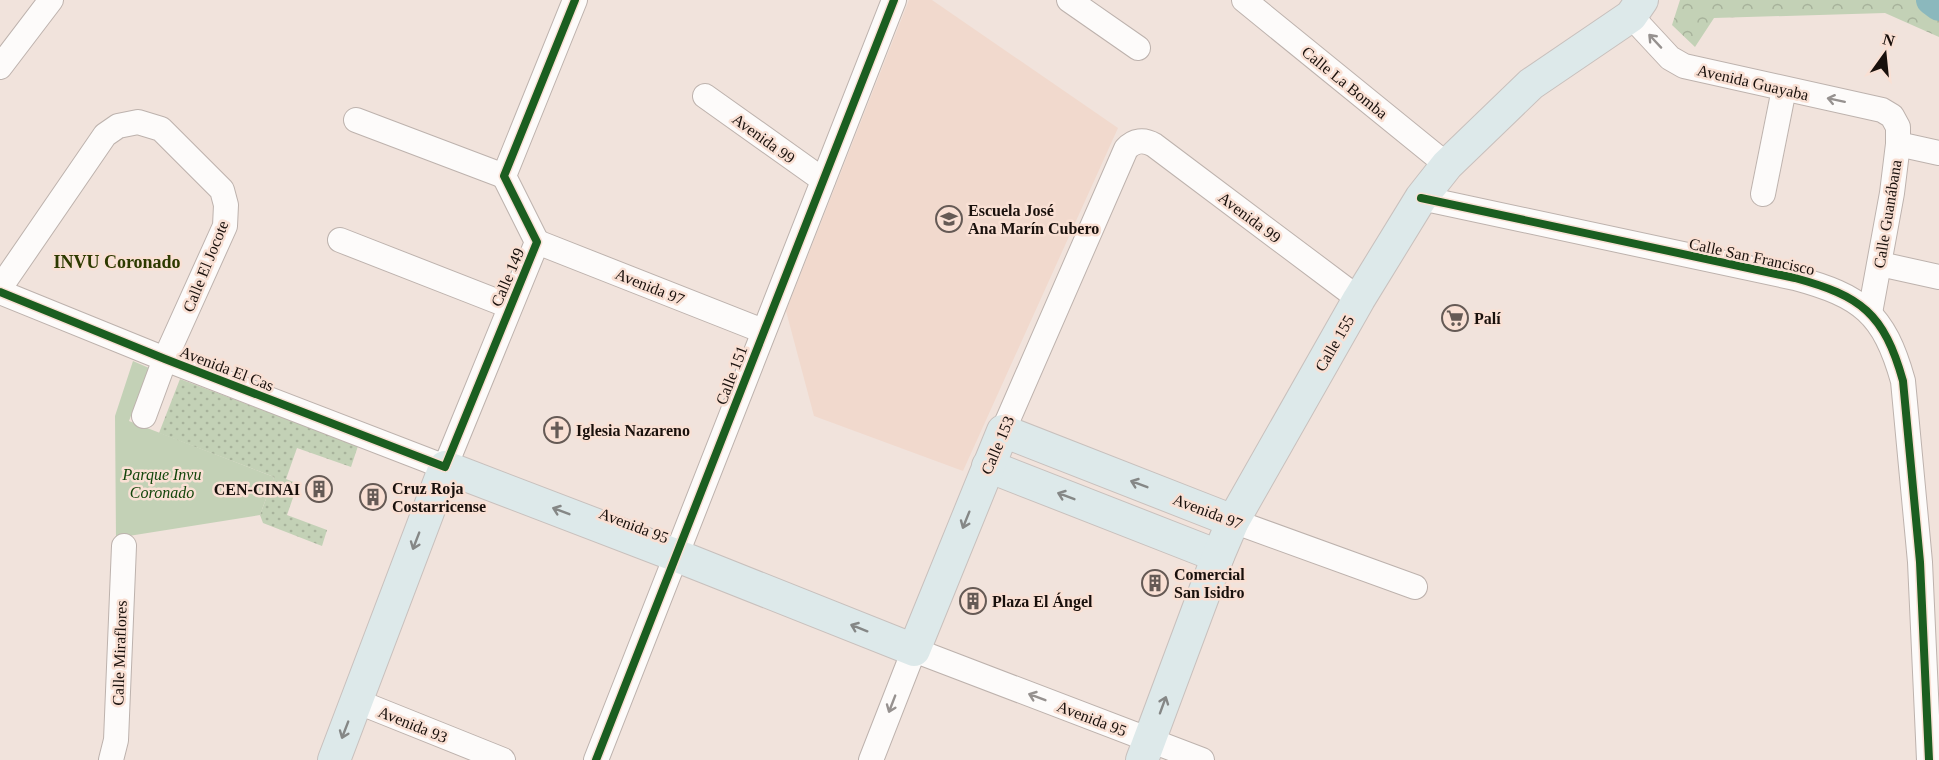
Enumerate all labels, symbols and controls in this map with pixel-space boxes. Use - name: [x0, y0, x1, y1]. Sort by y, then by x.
- north arrow: [1855, 24, 1915, 84]
- text: N: [1881, 30, 1897, 50]
- one-way arrow: [1648, 34, 1662, 49]
- street label: Calle La Bomba: [1299, 43, 1391, 122]
- street label: Avenida Guayaba: [1695, 61, 1810, 105]
- one-way arrow: [1827, 94, 1846, 106]
- street label: Avenida 99: [729, 110, 798, 167]
- street label: Calle Guanábana: [1871, 159, 1904, 270]
- street label: Avenida 99: [1215, 189, 1284, 246]
- place label: Escuela José Ana Marín Cubero: [968, 202, 1099, 237]
- school or university icon: Escuela José Ana Marín Cubero: [934, 204, 964, 234]
- street label: Calle El Jocote: [179, 218, 231, 314]
- street label: Calle San Francisco: [1688, 235, 1816, 278]
- street label: Calle 149: [488, 245, 527, 309]
- district label: INVU Coronado: [53, 252, 181, 272]
- street label: Avenida 97: [613, 265, 687, 308]
- supermarket icon: Palí: [1440, 303, 1470, 333]
- place label: Palí: [1474, 310, 1501, 327]
- street label: Calle 155: [1312, 312, 1357, 374]
- street label: Avenida El Cas: [177, 343, 276, 394]
- street label: Calle 151: [712, 343, 750, 407]
- street label: Calle 153: [978, 413, 1017, 477]
- church icon: Iglesia Nazareno: [542, 415, 572, 445]
- place label: Iglesia Nazareno: [576, 422, 690, 440]
- park label: Parque Invu Coronado: [122, 466, 201, 501]
- building icon: CEN-CINAI: [304, 474, 334, 504]
- one-way arrow: [1130, 478, 1149, 489]
- place label: Cruz Roja Costarricense: [392, 480, 486, 515]
- place label: CEN-CINAI: [214, 481, 300, 498]
- building icon: Cruz Roja Costarricense: [358, 482, 388, 512]
- one-way arrow: [1057, 490, 1075, 501]
- street label: Avenida 97: [1171, 490, 1245, 532]
- street label: Avenida 95: [597, 504, 671, 546]
- one-way arrow: [552, 505, 570, 516]
- one-way arrow: [960, 511, 971, 529]
- one-way arrow: [410, 531, 421, 550]
- place label: Comercial San Isidro: [1174, 566, 1245, 601]
- building icon: Comercial San Isidro: [1140, 568, 1170, 598]
- building icon: Plaza El Ángel: [958, 586, 988, 616]
- place label: Plaza El Ángel: [992, 592, 1093, 611]
- street label: Calle Miraflores: [109, 600, 130, 706]
- one-way arrow: [851, 622, 869, 633]
- one-way arrow: [1028, 691, 1046, 702]
- one-way arrow: [886, 695, 897, 713]
- one-way arrow: [1158, 696, 1169, 715]
- street label: Avenida 95: [1055, 697, 1129, 739]
- street label: Avenida 93: [376, 703, 450, 746]
- one-way arrow: [339, 721, 350, 739]

